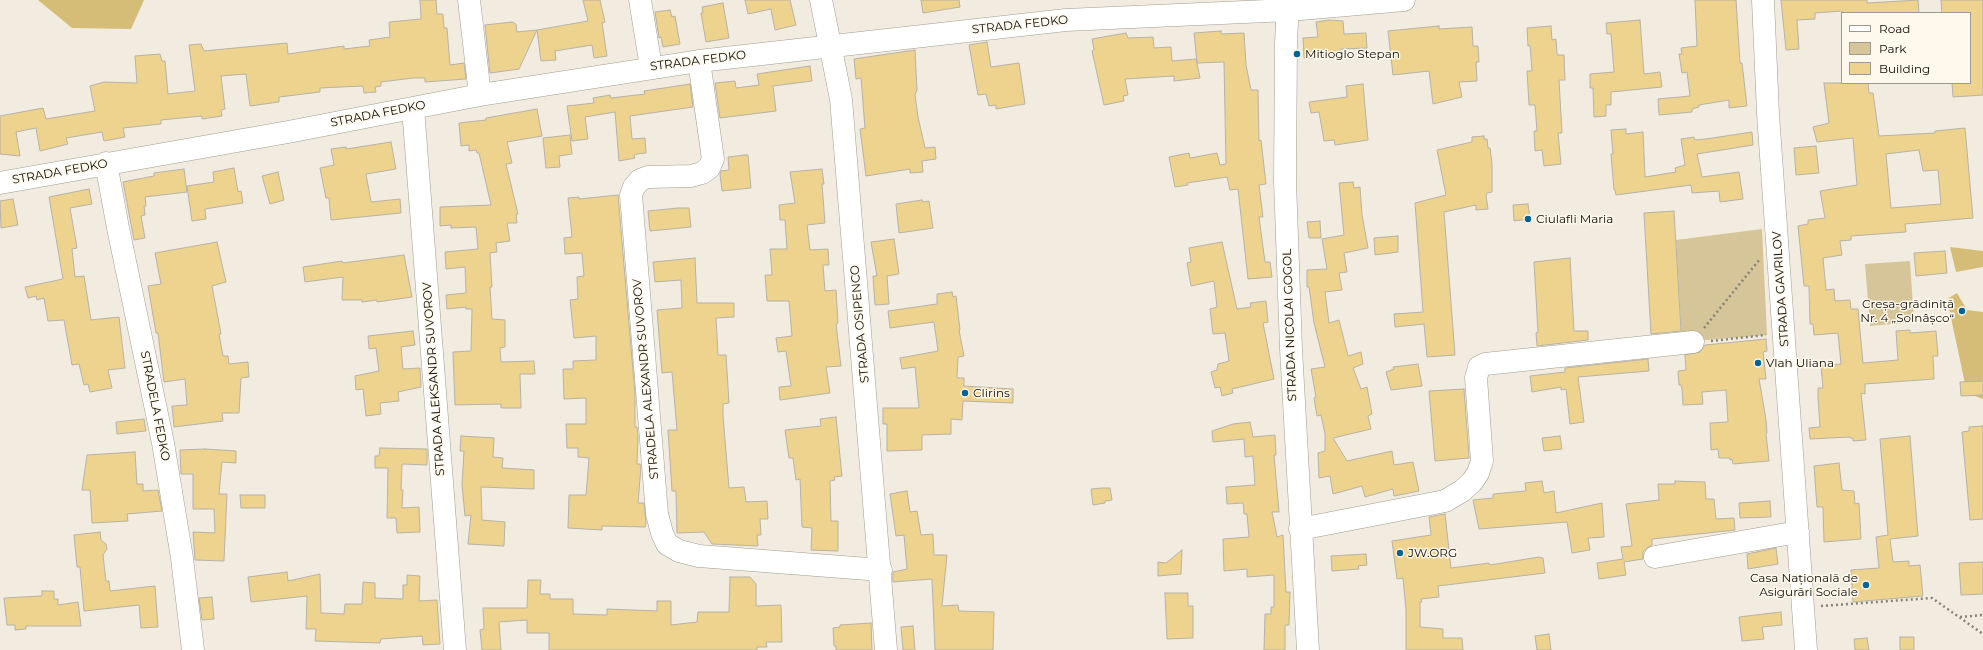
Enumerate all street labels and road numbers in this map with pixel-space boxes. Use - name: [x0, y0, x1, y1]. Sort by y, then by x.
- street label: STRADA FEDKO: [971, 13, 1069, 37]
- street label: STRADA FEDKO: [649, 48, 747, 74]
- street label: STRADA FEDKO: [329, 98, 427, 130]
- street label: STRADA FEDKO: [11, 157, 109, 187]
- street label: STRADA GAVRILOV: [1770, 231, 1792, 347]
- street label: STRADA NICOLAI GOGOL: [1280, 248, 1300, 402]
- street label: STRADA OSIPENCO: [848, 264, 872, 384]
- street label: STRADELA ALEXANDR SUVOROV: [630, 278, 662, 480]
- street label: STRADA ALEKSANDR SUVOROV: [420, 282, 448, 476]
- street label: STRADELA FEDKO: [137, 350, 173, 462]

